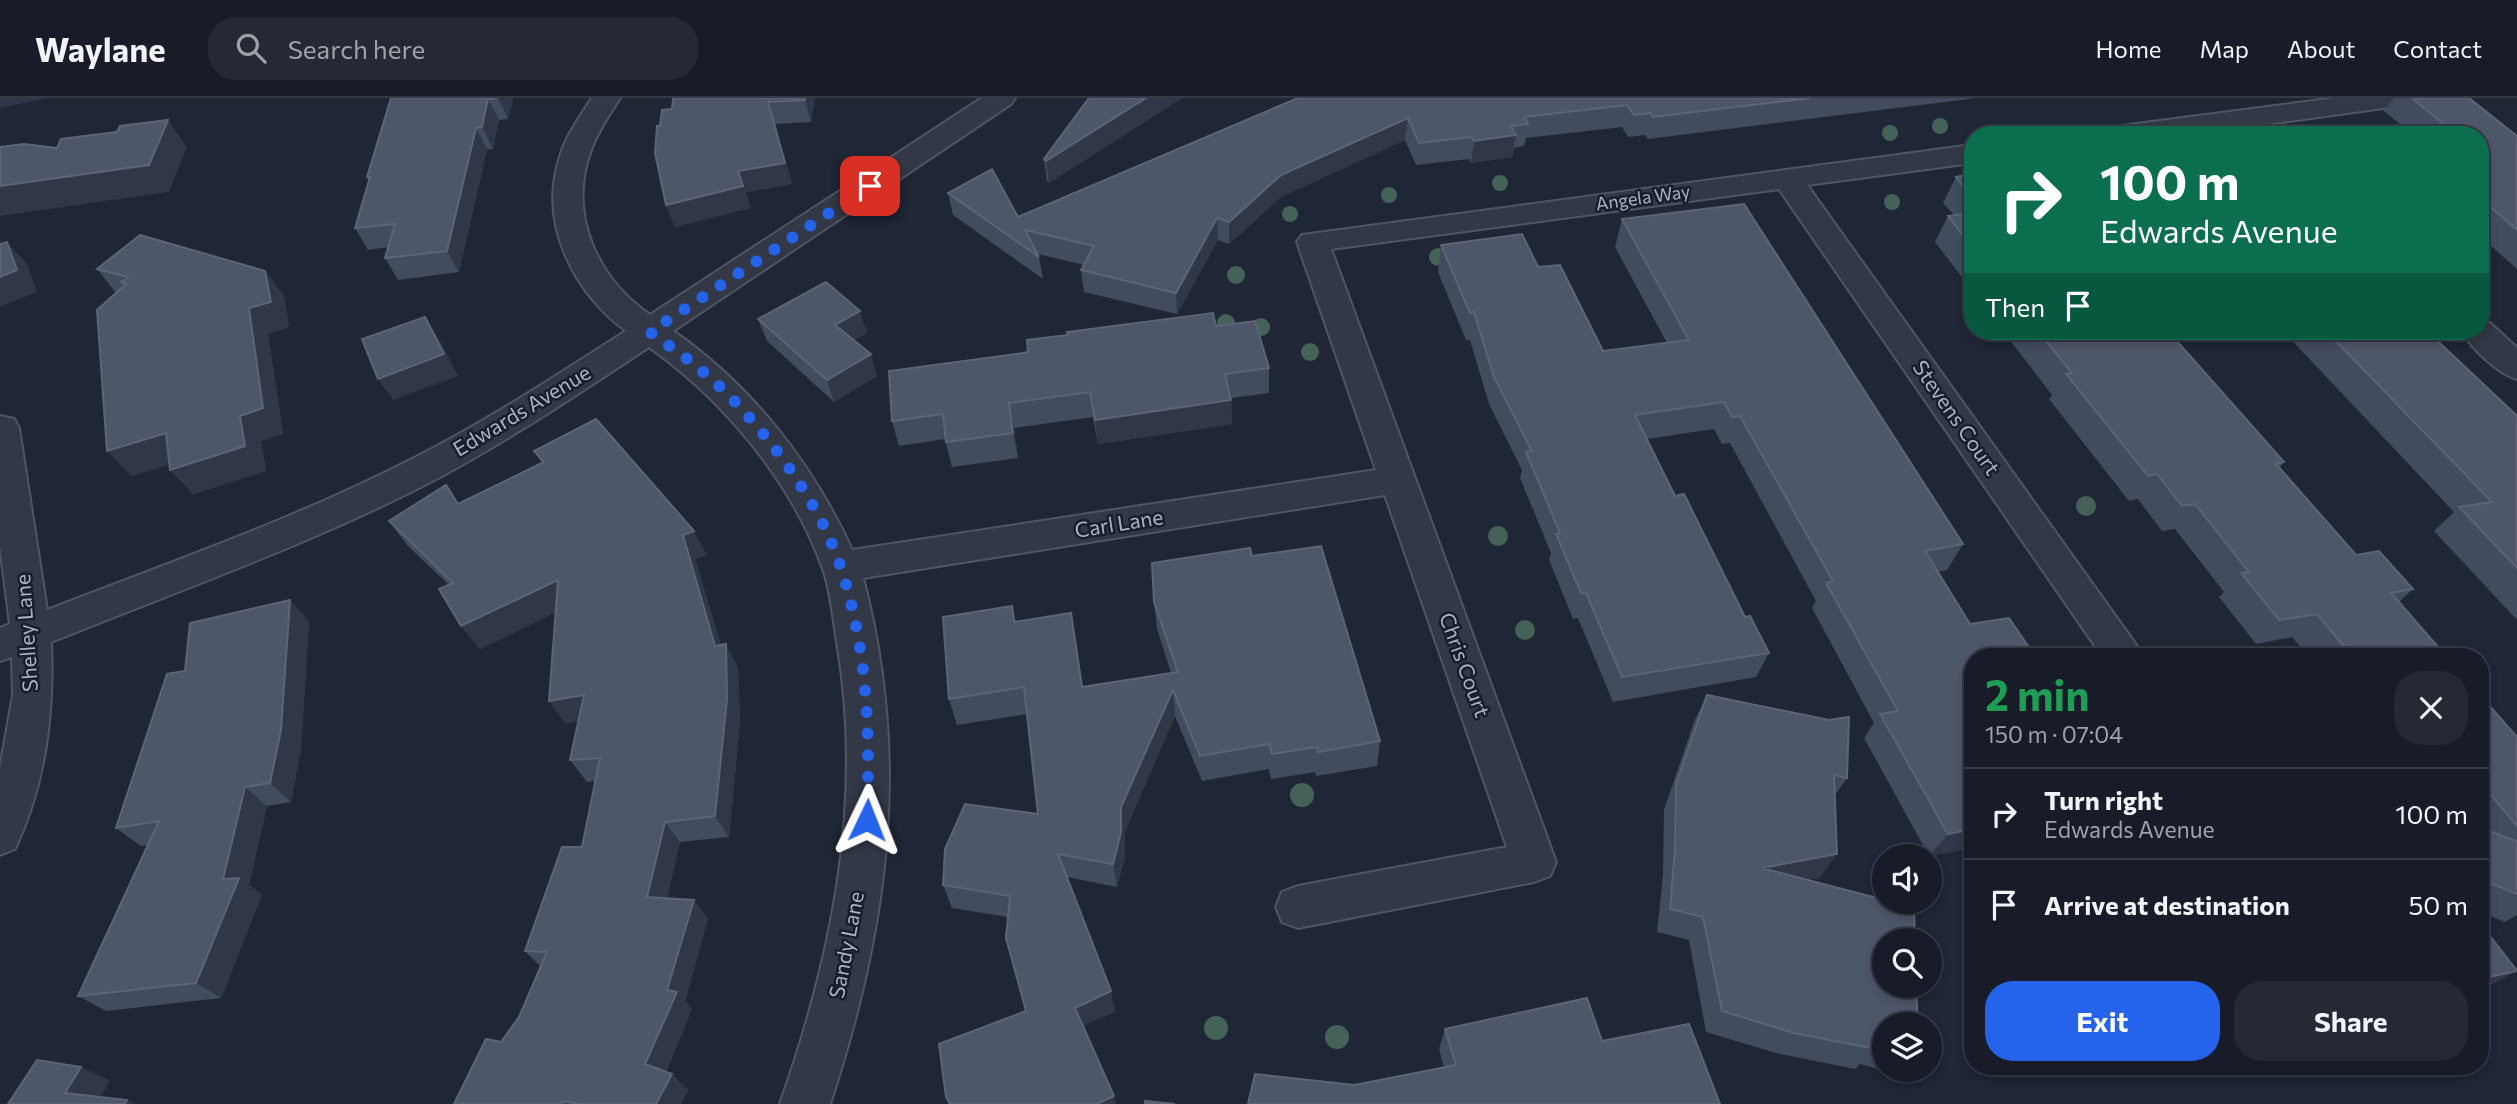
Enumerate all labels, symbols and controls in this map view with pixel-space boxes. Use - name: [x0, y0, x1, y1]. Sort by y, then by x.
- search box: [208, 17, 698, 80]
- text: Waylane: [35, 28, 166, 69]
- icon: search: [232, 29, 270, 67]
- text: Search here: [288, 33, 425, 64]
- text: Home: [2096, 34, 2162, 63]
- text: Map: [2200, 34, 2249, 63]
- text: About: [2287, 34, 2355, 63]
- text: Contact: [2393, 34, 2482, 63]
- text: 100 m: [2100, 150, 2239, 210]
- icon: right: [1985, 154, 2076, 245]
- pin: [840, 156, 900, 216]
- icon: arrive: [851, 167, 889, 205]
- street label: Angela Way: [1594, 179, 1692, 215]
- text: Edwards Avenue: [2100, 210, 2338, 250]
- icon: arrive: [2059, 287, 2097, 325]
- text: Then: [1985, 291, 2045, 322]
- street label: Stevens Court: [1909, 355, 2006, 479]
- street label: Edwards Avenue: [448, 359, 594, 461]
- street label: Carl Lane: [1073, 503, 1165, 542]
- street label: Shelley Lane: [9, 573, 42, 693]
- street label: Chris Court: [1435, 609, 1496, 720]
- text: 2 min: [1985, 668, 2090, 720]
- button: close: [2394, 671, 2468, 745]
- text: 150 m · 07:04: [1985, 720, 2123, 748]
- position arrow: [830, 783, 904, 857]
- text: Turn right: [2044, 784, 2163, 815]
- icon: right: [1985, 795, 2023, 833]
- text: 100 m: [2395, 798, 2468, 829]
- text: Edwards Avenue: [2044, 815, 2215, 843]
- map controls: [1872, 844, 1942, 1082]
- button: sound: [1872, 844, 1942, 914]
- icon: arrive: [1985, 886, 2023, 924]
- street label: Sandy Lane: [823, 889, 868, 1000]
- text: Arrive at destination: [2044, 889, 2290, 920]
- text: 50 m: [2408, 889, 2468, 920]
- button: search: [1872, 928, 1942, 998]
- button: Exit: [1985, 981, 2220, 1061]
- button: Share: [2234, 981, 2468, 1061]
- button: layers: [1872, 1012, 1942, 1082]

